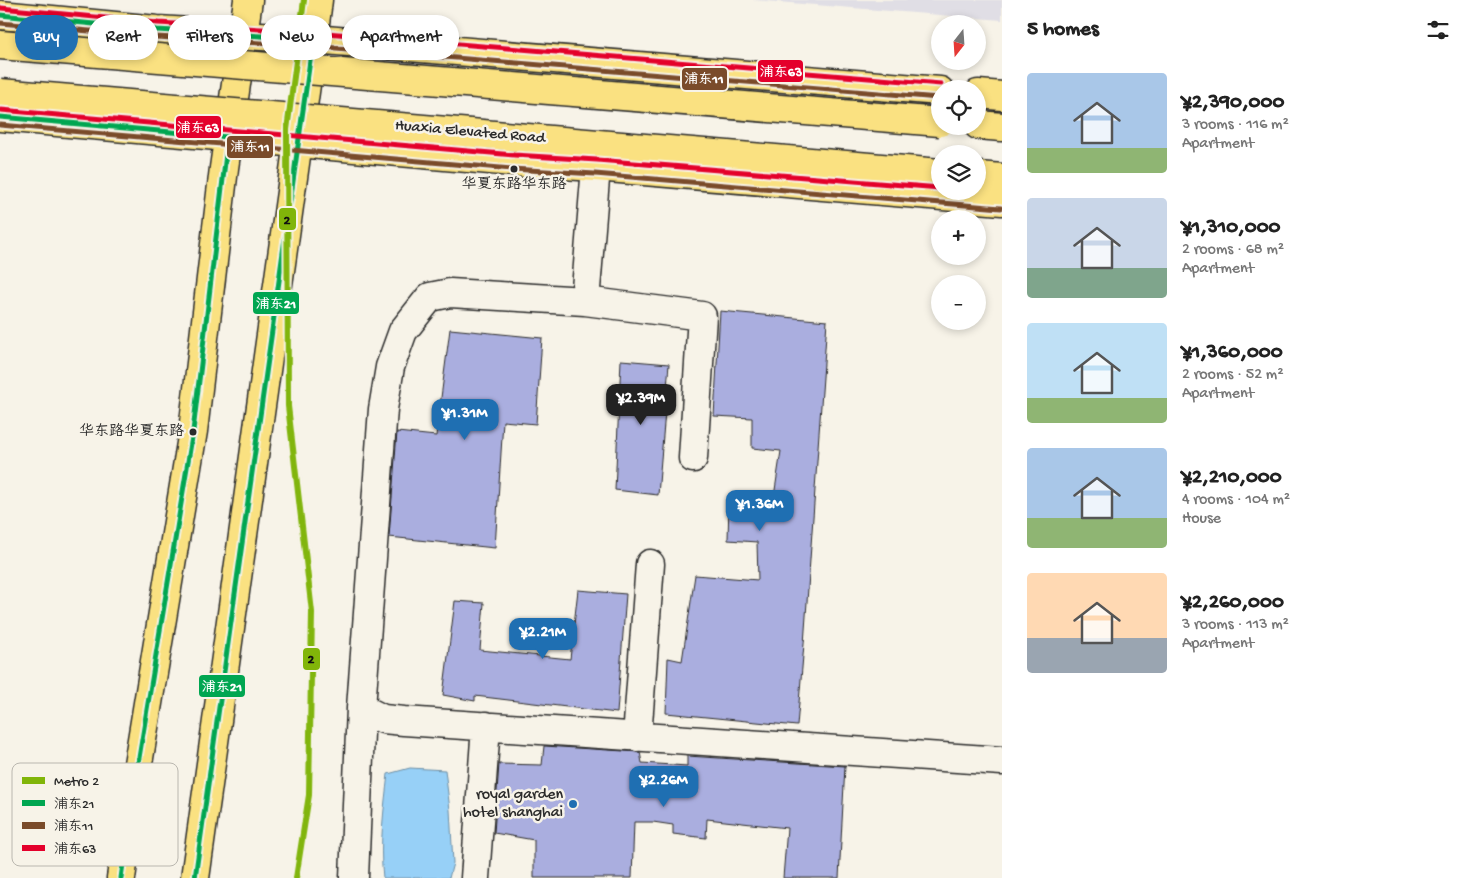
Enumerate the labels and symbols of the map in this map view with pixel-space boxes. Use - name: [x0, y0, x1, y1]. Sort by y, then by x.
- north arrow: [931, 15, 986, 70]
- line badge: 浦东63: [757, 59, 804, 83]
- text: 浦东63: [760, 65, 802, 82]
- line badge: 浦东11: [681, 67, 728, 91]
- text: 浦东11: [684, 72, 724, 89]
- line badge: 浦东63: [175, 115, 222, 139]
- street label: Huaxia Elevated Road: [394, 117, 547, 149]
- text: 浦东63: [177, 121, 219, 138]
- line badge: 浦东11: [226, 135, 274, 159]
- text: 浦东11: [230, 140, 270, 157]
- marker: 华夏东路华东路: [509, 164, 519, 174]
- place label: 华夏东路华东路: [461, 176, 567, 194]
- line badge: 2: [278, 207, 297, 231]
- text: 2: [284, 213, 291, 230]
- line badge: 浦东21: [252, 291, 300, 315]
- text: 浦东21: [256, 297, 297, 314]
- pin: ¥2.39M: [600, 384, 682, 426]
- pin: ¥1.31M: [424, 398, 506, 441]
- place label: 华东路华夏东路: [79, 423, 184, 441]
- marker: 华东路华夏东路: [188, 427, 198, 437]
- pin: ¥1.36M: [719, 490, 801, 532]
- pin: ¥2.21M: [502, 618, 584, 660]
- line badge: 2: [302, 647, 321, 671]
- text: 2: [308, 652, 315, 669]
- line badge: 浦东21: [198, 674, 246, 698]
- text: 浦东21: [202, 680, 243, 697]
- legend: [12, 763, 178, 866]
- pin: ¥2.26M: [623, 766, 705, 808]
- text: Metro 2: [54, 774, 99, 791]
- place label: royal garden hotel shanghai: [463, 786, 563, 823]
- text: 浦东21: [54, 797, 95, 814]
- marker: royal garden hotel shanghai: [567, 798, 579, 810]
- text: 浦东11: [54, 819, 93, 836]
- text: 浦东63: [54, 842, 96, 859]

